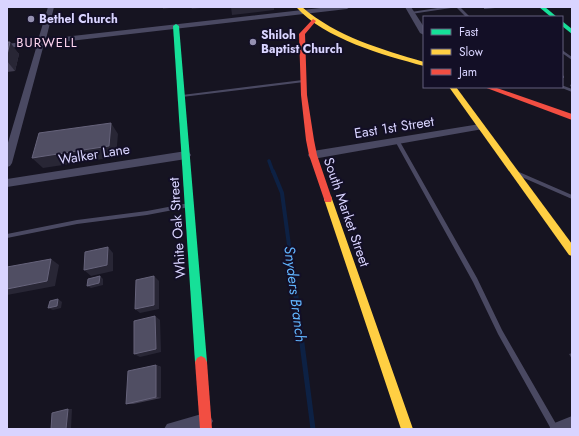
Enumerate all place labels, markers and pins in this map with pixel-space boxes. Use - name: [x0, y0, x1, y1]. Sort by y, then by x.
- place label: Bethel Church: [39, 10, 118, 28]
- marker: Bethel Church: [26, 14, 36, 24]
- place label: Shiloh Baptist Church: [261, 26, 343, 58]
- marker: Shiloh Baptist Church: [248, 37, 258, 47]

